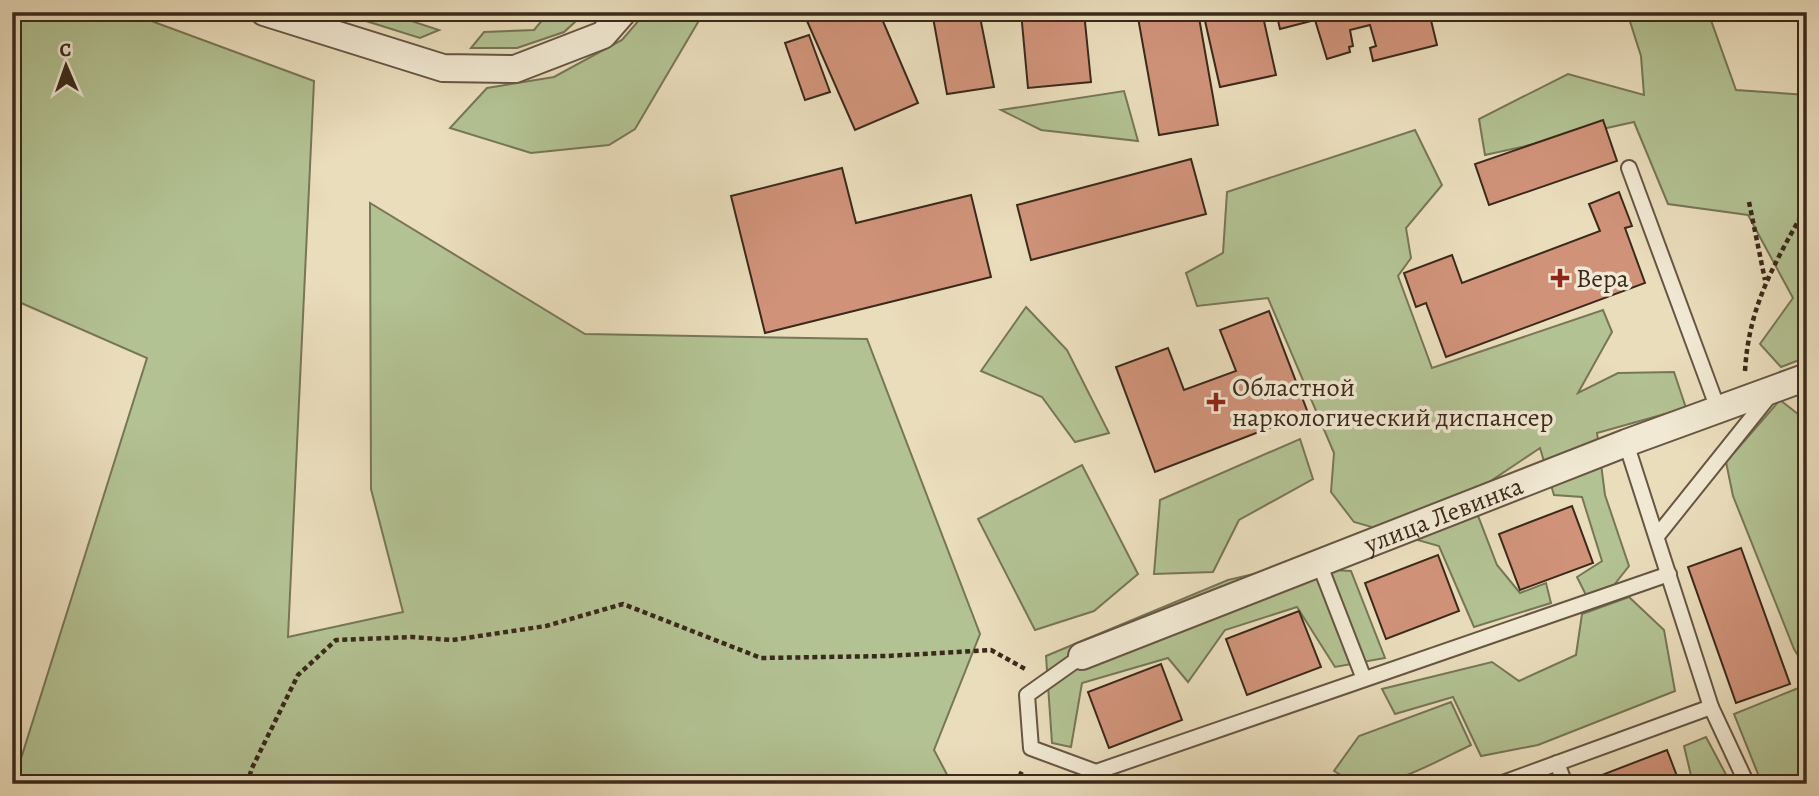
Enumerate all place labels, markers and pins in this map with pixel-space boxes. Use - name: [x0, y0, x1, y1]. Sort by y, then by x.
- place label: Вера: [1576, 261, 1629, 296]
- marker: Вера: [1550, 268, 1570, 288]
- place label: Областной наркологический диспансер: [1232, 370, 1553, 435]
- marker: Областной наркологический диспансер: [1206, 392, 1226, 412]

